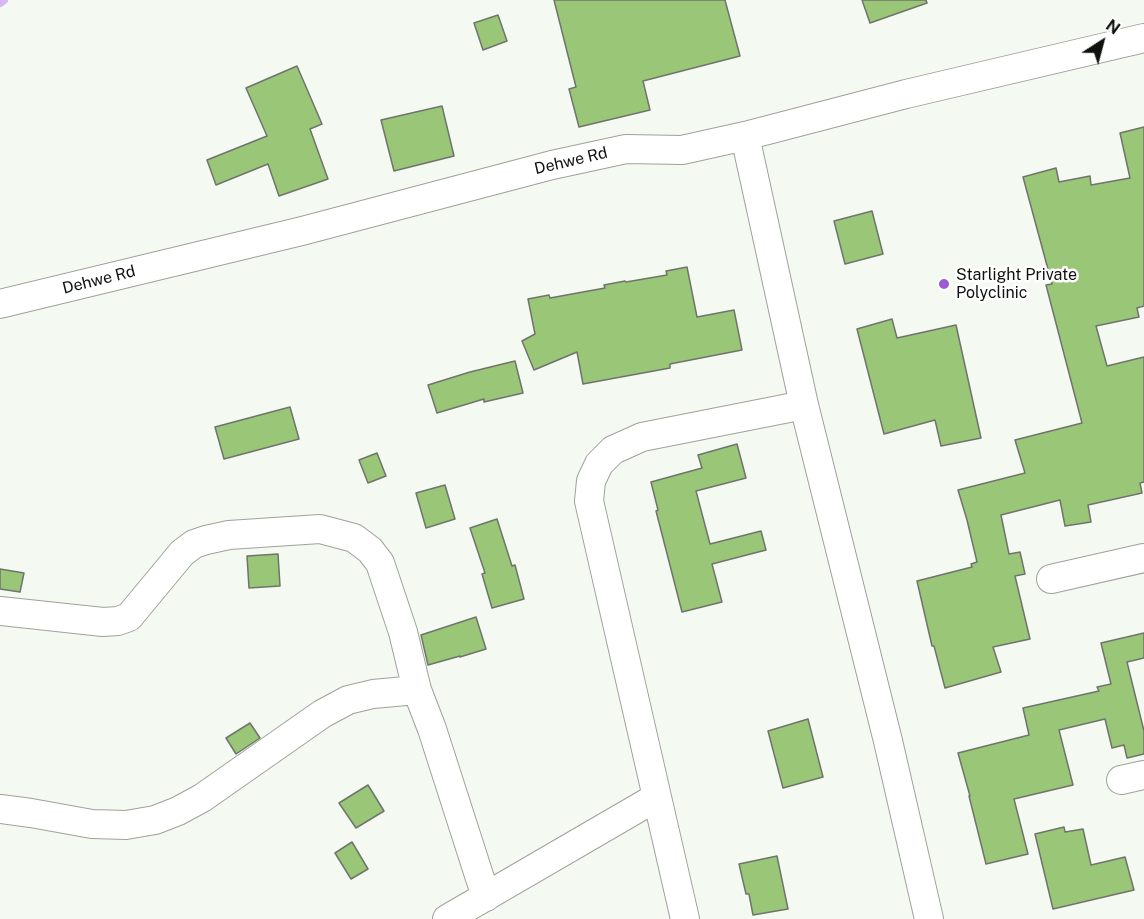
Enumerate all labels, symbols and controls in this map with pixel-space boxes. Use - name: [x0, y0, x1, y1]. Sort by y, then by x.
- north arrow: [1072, 12, 1132, 72]
- text: N: [1102, 16, 1124, 38]
- street label: Dehwe Rd: [533, 143, 609, 179]
- street label: Dehwe Rd: [61, 262, 137, 298]
- place label: Starlight Private Polyclinic: [956, 265, 1077, 303]
- marker: Starlight Private Polyclinic: [937, 277, 951, 291]

